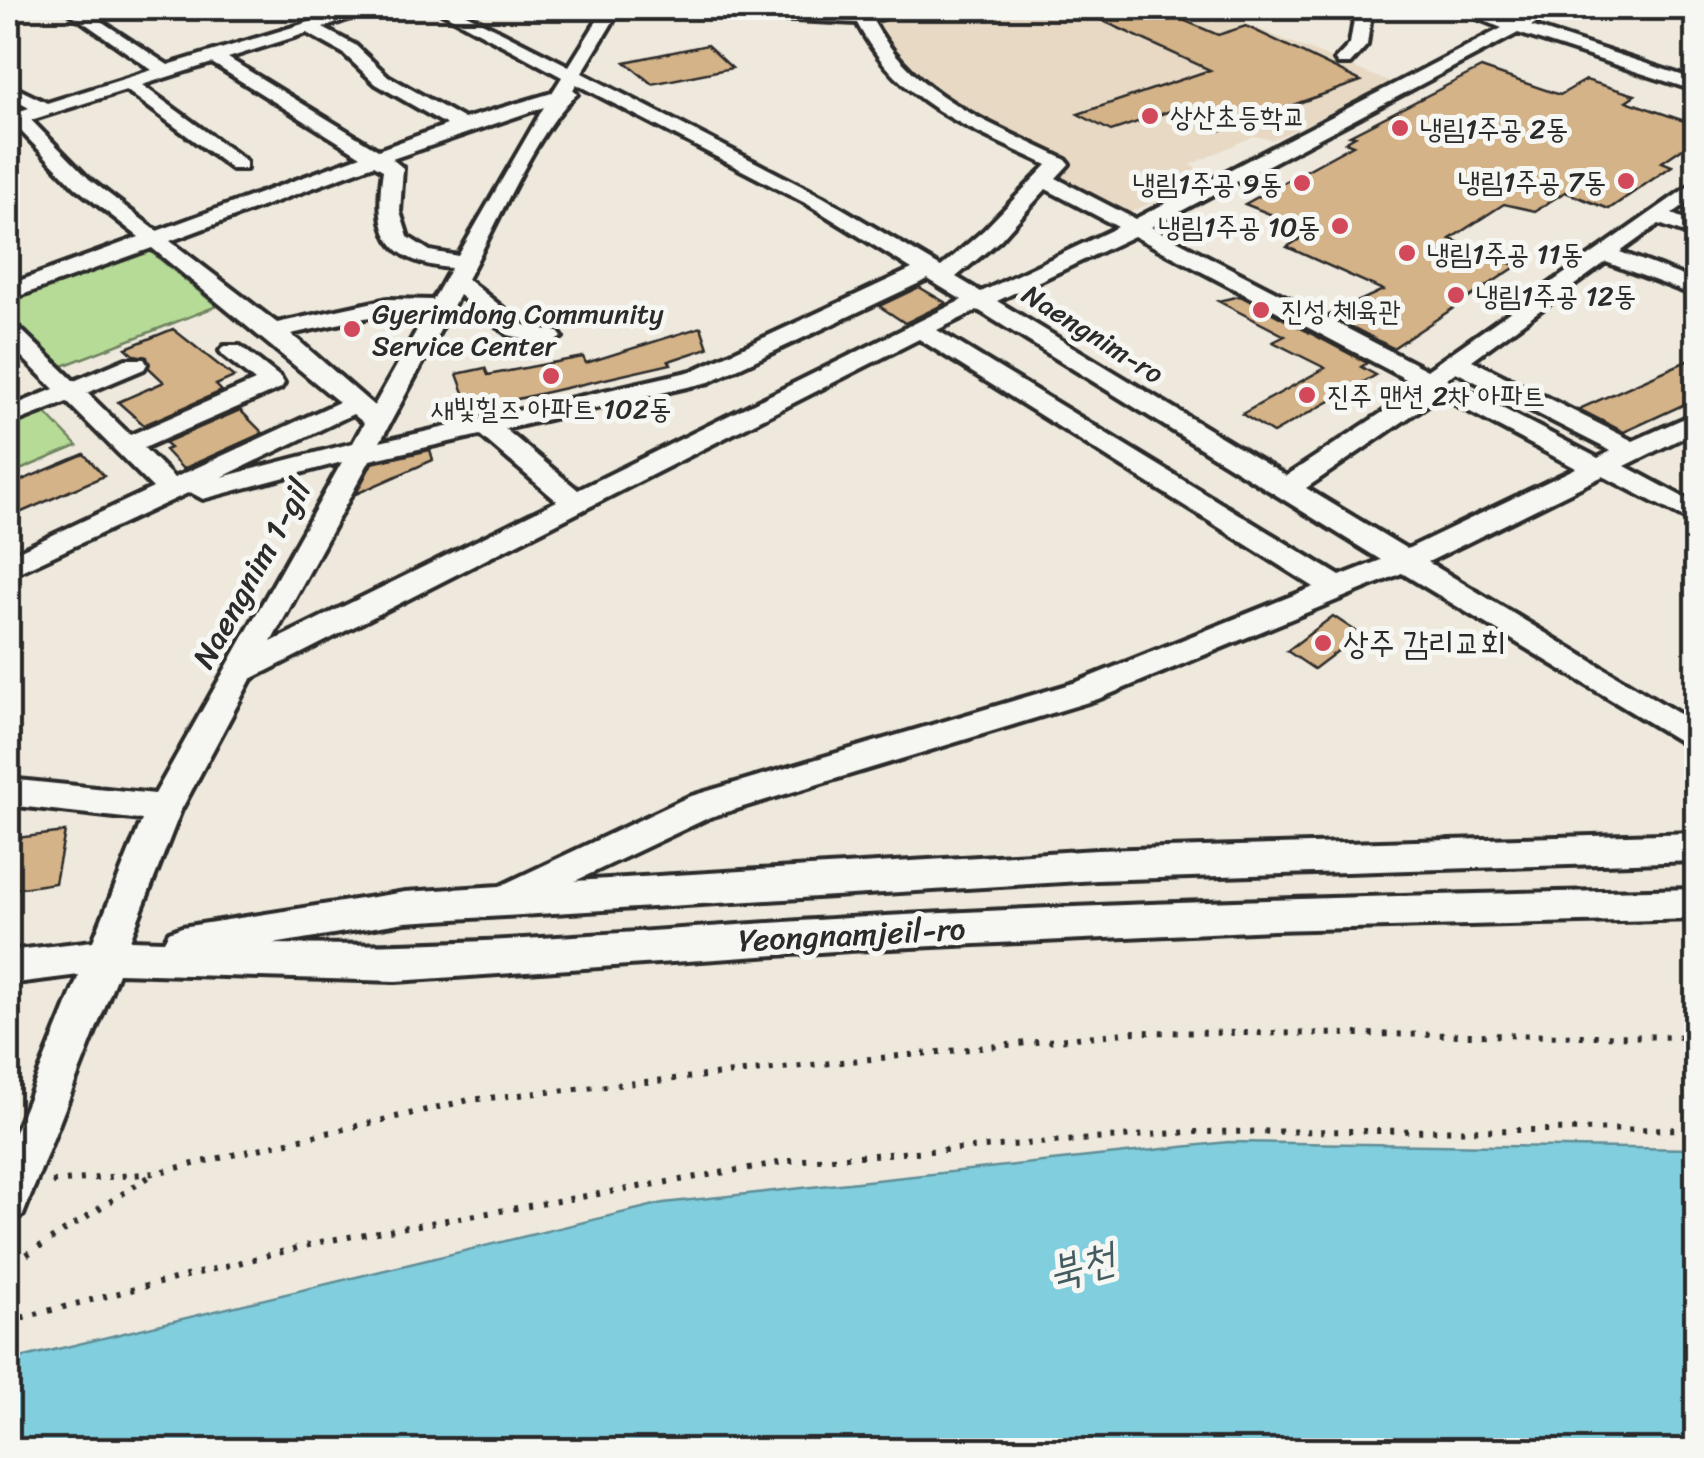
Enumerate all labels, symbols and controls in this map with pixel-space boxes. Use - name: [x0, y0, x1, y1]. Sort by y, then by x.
- place label: 상산초등학교: [1170, 92, 1305, 141]
- place label: 냉림1주공 2동: [1420, 104, 1568, 153]
- marker: 상산초등학교: [1139, 105, 1161, 127]
- marker: 냉림1주공 2동: [1389, 117, 1411, 139]
- place label: 냉림1주공 7동: [1458, 157, 1606, 206]
- place label: 냉림1주공 9동: [1133, 159, 1282, 208]
- marker: 냉림1주공 7동: [1615, 170, 1637, 192]
- marker: 냉림1주공 9동: [1291, 172, 1313, 194]
- place label: 냉림1주공 10동: [1158, 202, 1320, 251]
- marker: 냉림1주공 10동: [1329, 215, 1351, 237]
- place label: 냉림1주공 11동: [1427, 229, 1583, 278]
- marker: 냉림1주공 11동: [1396, 242, 1418, 264]
- street label: Naengnim-ro: [1012, 271, 1174, 397]
- place label: 냉림1주공 12동: [1476, 271, 1636, 320]
- marker: 냉림1주공 12동: [1445, 284, 1467, 306]
- place label: 진성 체육관: [1281, 286, 1401, 335]
- place label: Gyerimdong Community Service Center: [372, 289, 664, 370]
- marker: 진성 체육관: [1250, 299, 1272, 321]
- marker: Gyerimdong Community Service Center: [341, 318, 363, 340]
- marker: 새빛힐즈 아파트 102동: [540, 365, 562, 387]
- place label: 진주 맨션 2차 아파트: [1327, 371, 1545, 420]
- place label: 새빛힐즈 아파트 102동: [431, 384, 671, 433]
- marker: 진주 맨션 2차 아파트: [1296, 384, 1318, 406]
- street label: Naengnim 1-gil: [176, 468, 328, 680]
- place label: 상주 감리교회: [1343, 615, 1506, 672]
- marker: 상주 감리교회: [1312, 632, 1334, 654]
- street label: Yeongnamjeil-ro: [737, 901, 967, 969]
- water label: 북천: [1039, 1219, 1127, 1309]

